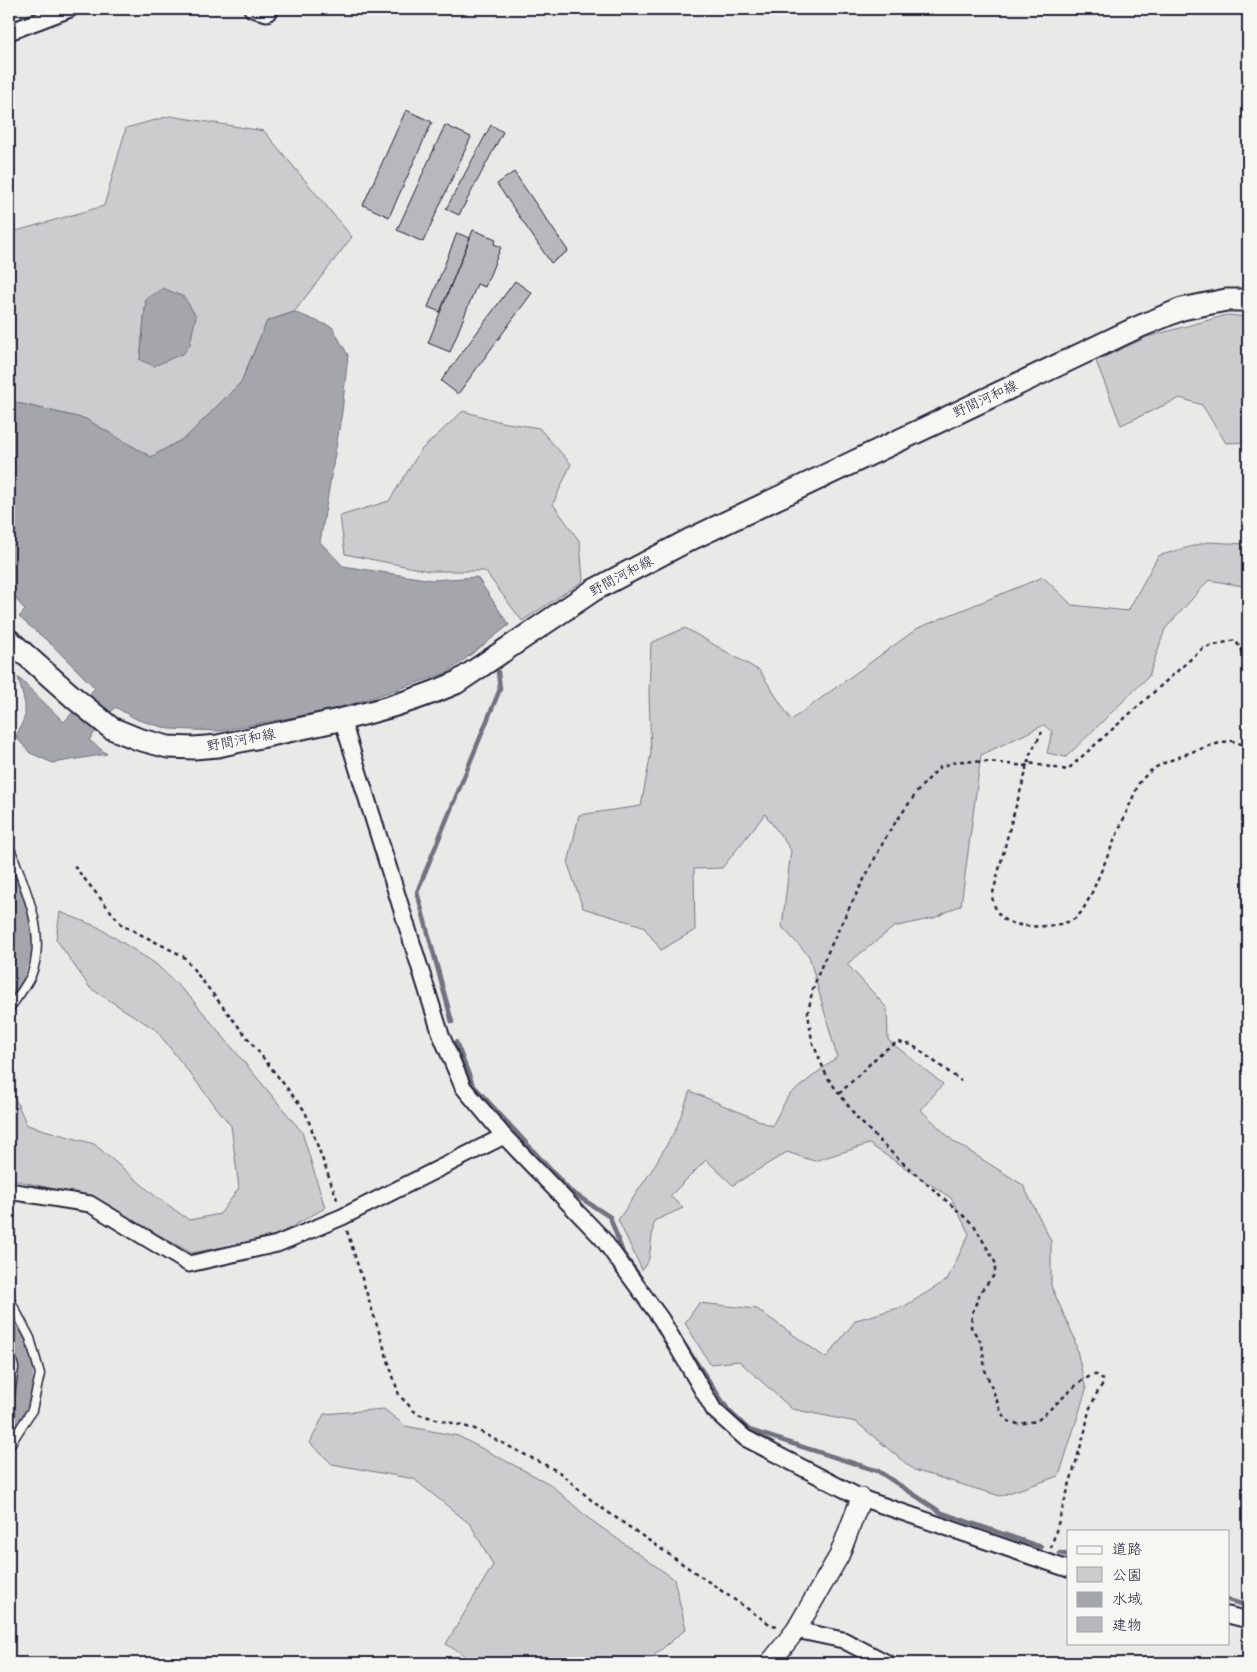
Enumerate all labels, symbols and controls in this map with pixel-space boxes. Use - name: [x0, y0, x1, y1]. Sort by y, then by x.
- street label: 野間河和線: [950, 377, 1020, 421]
- street label: 野間河和線: [586, 552, 656, 600]
- street label: 野間河和線: [205, 725, 277, 755]
- legend: [1067, 1530, 1230, 1644]
- text: 道路: [1112, 1540, 1142, 1558]
- text: 公園: [1112, 1566, 1142, 1584]
- text: 水域: [1112, 1590, 1142, 1608]
- text: 建物: [1112, 1616, 1142, 1634]

